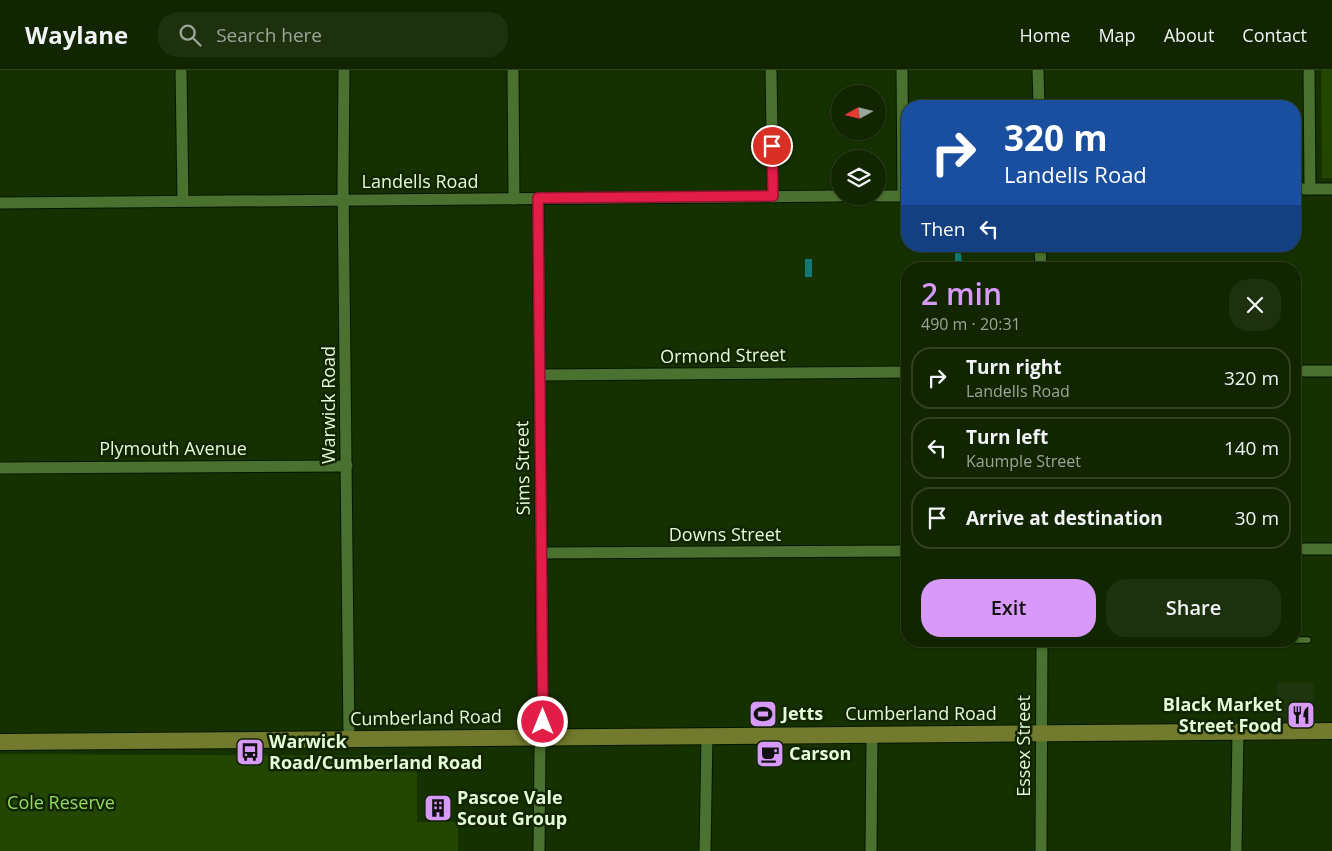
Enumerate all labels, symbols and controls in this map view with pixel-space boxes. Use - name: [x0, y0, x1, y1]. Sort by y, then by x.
- search box: [158, 12, 508, 57]
- text: Waylane: [25, 18, 128, 51]
- icon: search: [176, 21, 204, 49]
- text: Search here: [216, 22, 322, 48]
- text: Home: [1020, 23, 1070, 47]
- text: Map: [1098, 23, 1136, 47]
- text: About: [1164, 23, 1214, 47]
- text: Contact: [1242, 23, 1307, 47]
- north arrow: [831, 85, 886, 140]
- map controls: [831, 85, 886, 205]
- text: 320 m: [1004, 114, 1108, 161]
- icon: right: [921, 120, 986, 185]
- pin: [751, 125, 793, 167]
- icon: arrive: [758, 132, 786, 160]
- button: layers: [831, 150, 886, 205]
- text: Landells Road: [1004, 159, 1147, 189]
- street label: Landells Road: [362, 169, 478, 193]
- icon: left: [975, 215, 1003, 243]
- text: Then: [921, 216, 965, 242]
- text: 2 min: [921, 273, 1002, 314]
- button: close: [1229, 279, 1281, 331]
- text: 490 m · 20:31: [921, 313, 1021, 335]
- street label: Ormond Street: [660, 342, 786, 368]
- street label: Warwick Road: [316, 346, 340, 464]
- text: Turn right: [966, 354, 1061, 380]
- icon: right: [923, 364, 951, 392]
- text: 320 m: [1224, 365, 1279, 391]
- text: Landells Road: [966, 380, 1070, 402]
- street label: Sims Street: [509, 421, 535, 516]
- text: Turn left: [966, 424, 1048, 450]
- icon: left: [923, 434, 951, 462]
- text: 140 m: [1224, 435, 1279, 461]
- street label: Plymouth Avenue: [99, 436, 247, 460]
- text: Kaumple Street: [966, 450, 1081, 472]
- icon: arrive: [923, 504, 951, 532]
- text: Arrive at destination: [966, 505, 1163, 531]
- text: 30 m: [1235, 505, 1279, 531]
- street label: Downs Street: [669, 522, 781, 546]
- button: Exit: [921, 579, 1096, 637]
- button: Share: [1106, 579, 1281, 637]
- place label: Black Market Street Food: [1163, 692, 1282, 737]
- position arrow: [516, 695, 568, 747]
- street label: Essex Street: [1011, 695, 1035, 797]
- sports icon: Jetts: [748, 699, 778, 729]
- restaurant icon: Black Market Street Food: [1286, 700, 1316, 730]
- place label: Jetts: [780, 701, 823, 725]
- street label: Cumberland Road: [845, 701, 997, 725]
- street label: Cumberland Road: [350, 704, 502, 730]
- place label: Warwick Road/Cumberland Road: [269, 729, 482, 774]
- bus stop icon: Warwick Road/Cumberland Road: [235, 737, 265, 767]
- cafe icon: Carson: [755, 739, 785, 769]
- place label: Carson: [789, 741, 851, 765]
- place label: Pascoe Vale Scout Group: [457, 785, 567, 830]
- park label: Cole Reserve: [7, 790, 115, 814]
- building icon: Pascoe Vale Scout Group: [423, 793, 453, 823]

